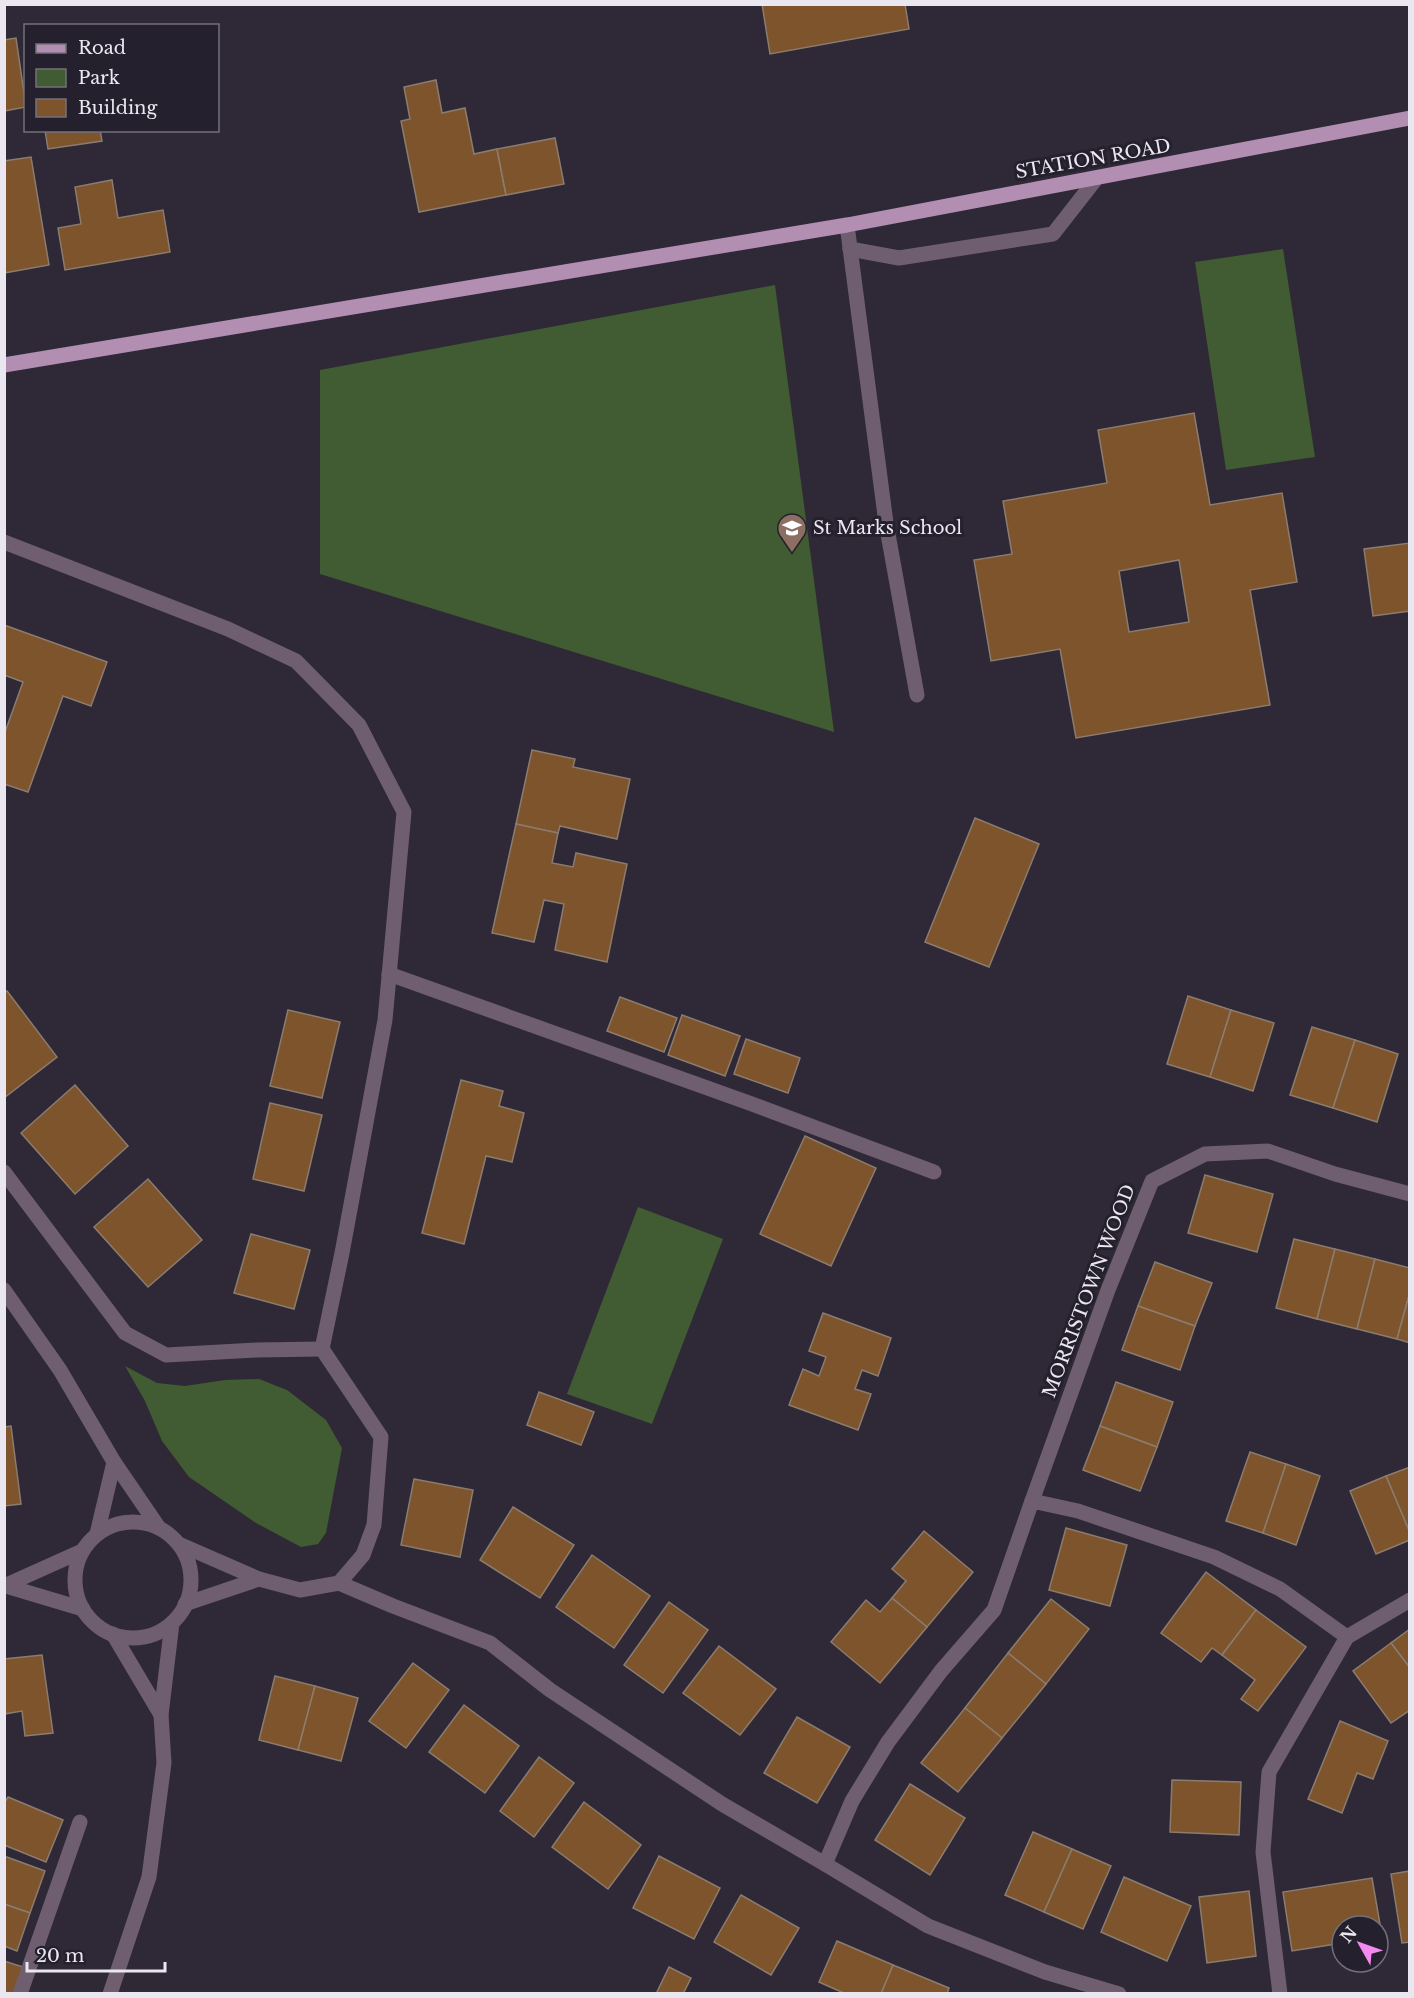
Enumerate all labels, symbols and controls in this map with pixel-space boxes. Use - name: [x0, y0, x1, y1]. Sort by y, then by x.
- legend: [24, 24, 219, 132]
- text: Road: [78, 37, 126, 59]
- text: Park: [78, 67, 120, 89]
- text: Building: [78, 97, 157, 119]
- street label: STATION ROAD: [1014, 135, 1172, 183]
- school or university icon: St Marks School: [776, 512, 808, 554]
- place label: St Marks School: [813, 517, 962, 539]
- street label: MORRISTOWN WOOD: [1038, 1181, 1140, 1401]
- north arrow: [1330, 1914, 1390, 1974]
- text: N: [1336, 1922, 1361, 1947]
- scale bar: [27, 1935, 165, 1973]
- text: 20 m: [36, 1945, 84, 1967]

